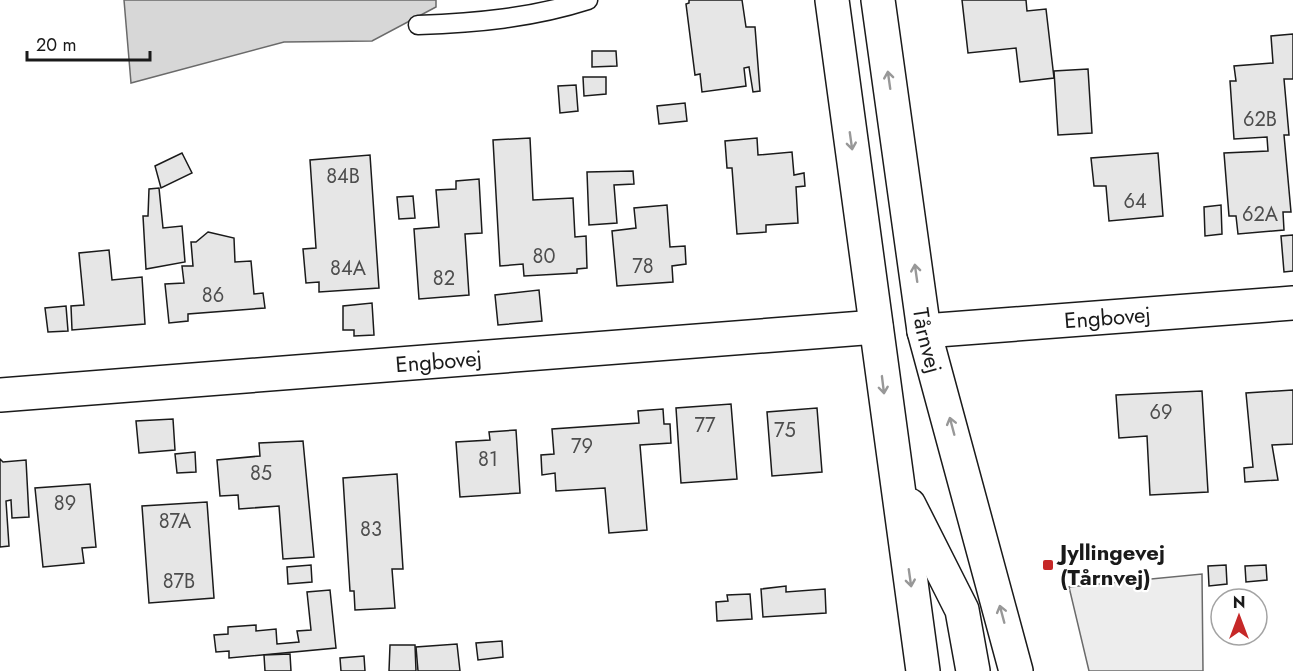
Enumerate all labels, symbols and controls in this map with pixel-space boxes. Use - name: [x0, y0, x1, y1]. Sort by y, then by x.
- scale bar: [27, 24, 150, 62]
- text: 20 m: [36, 32, 76, 58]
- one-way arrow: [884, 70, 895, 90]
- house number: 62B: [1243, 105, 1277, 134]
- one-way arrow: [845, 131, 856, 151]
- house number: 84B: [326, 162, 360, 191]
- house number: 64: [1123, 187, 1147, 216]
- house number: 62A: [1242, 200, 1279, 229]
- house number: 80: [533, 242, 555, 271]
- house number: 78: [632, 252, 654, 281]
- house number: 84A: [330, 254, 367, 283]
- house number: 82: [433, 264, 455, 293]
- one-way arrow: [911, 264, 922, 283]
- house number: 86: [202, 281, 224, 310]
- street label: Engbovej: [1063, 298, 1152, 336]
- street label: Tårnvej: [905, 306, 951, 377]
- street label: Engbovej: [394, 342, 483, 380]
- one-way arrow: [878, 374, 889, 394]
- house number: 69: [1149, 398, 1173, 427]
- house number: 77: [695, 411, 716, 440]
- house number: 75: [774, 416, 796, 445]
- one-way arrow: [945, 417, 957, 436]
- house number: 79: [571, 432, 593, 461]
- house number: 81: [478, 445, 498, 474]
- house number: 85: [250, 459, 272, 488]
- house number: 89: [54, 489, 76, 518]
- house number: 87A: [159, 507, 192, 536]
- house number: 83: [360, 515, 382, 544]
- place label: Jyllingevej (Tårnvej): [1056, 536, 1165, 593]
- marker: Jyllingevej (Tårnvej): [1041, 558, 1055, 572]
- house number: 87B: [163, 567, 195, 596]
- one-way arrow: [905, 568, 916, 587]
- north arrow: [1209, 587, 1269, 647]
- text: N: [1233, 591, 1245, 614]
- one-way arrow: [996, 605, 1007, 624]

